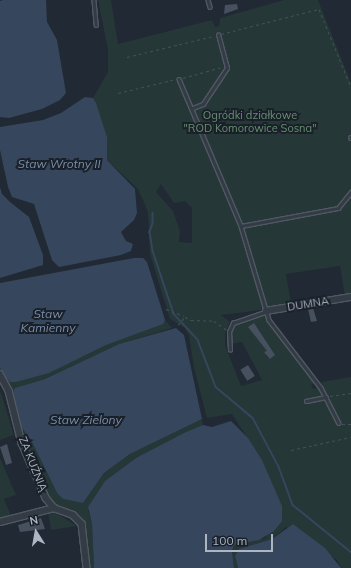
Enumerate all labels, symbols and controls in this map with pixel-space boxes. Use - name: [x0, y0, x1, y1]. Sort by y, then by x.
- park label: Ogródki działkowe "ROD Komorowice Sosna": [184, 109, 316, 135]
- water label: Staw Wrotny II: [18, 157, 100, 171]
- street label: DUMNA: [286, 294, 330, 314]
- water label: Staw Kamienny: [20, 307, 76, 335]
- water label: Staw Zielony: [50, 413, 122, 427]
- street label: ZA KUŹNIĄ: [16, 435, 50, 493]
- north arrow: [16, 512, 56, 552]
- text: N: [28, 513, 39, 528]
- scale bar: [207, 526, 275, 552]
- text: 100 m: [212, 533, 247, 548]

